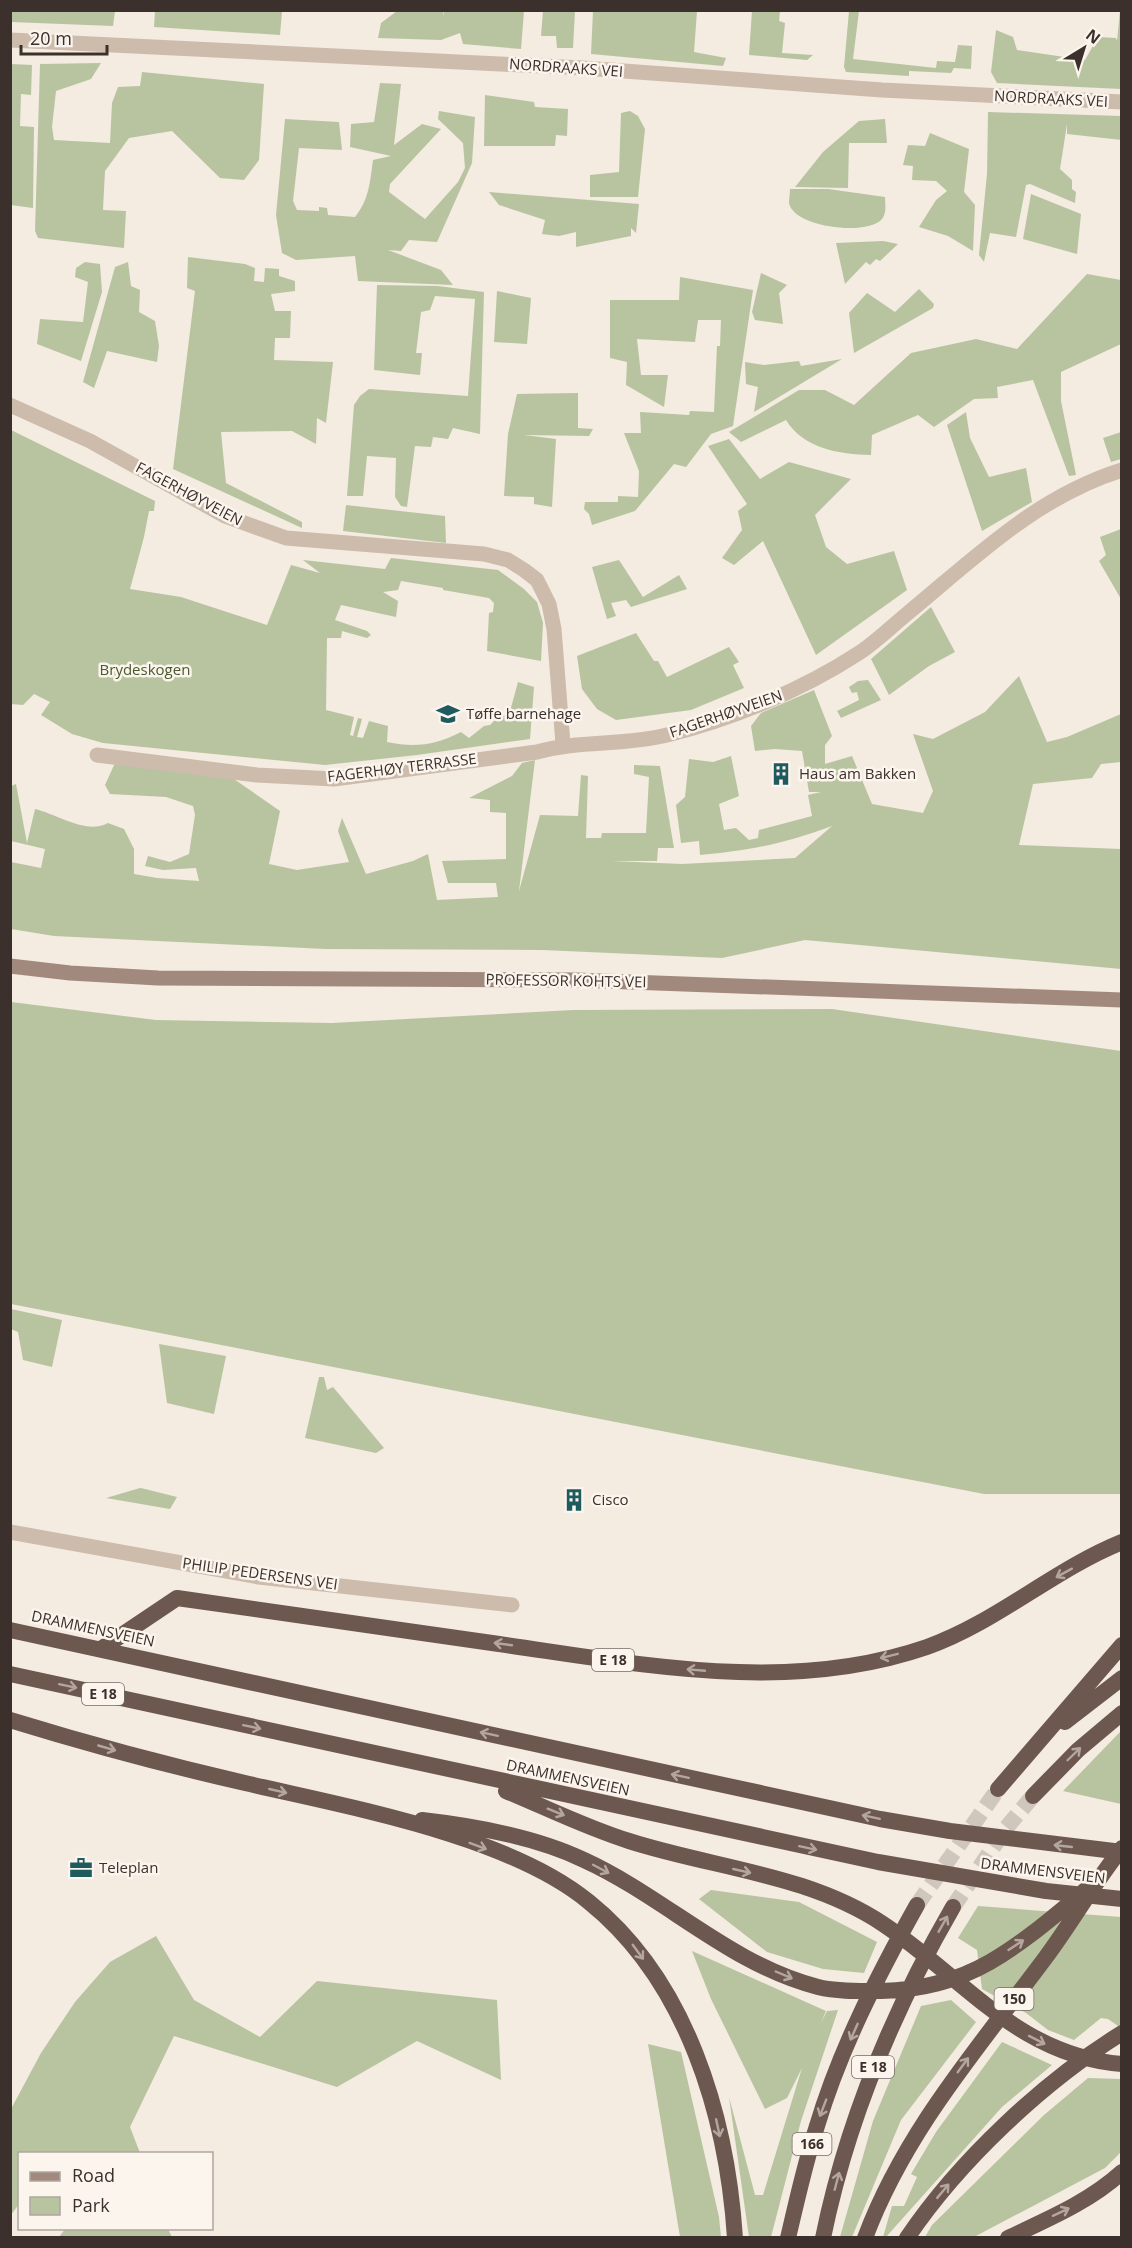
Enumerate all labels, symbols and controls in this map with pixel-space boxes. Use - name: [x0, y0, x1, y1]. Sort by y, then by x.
- scale bar: [21, 18, 106, 56]
- north arrow: [1054, 18, 1114, 78]
- text: N: [1081, 24, 1105, 49]
- text: 20 m: [30, 26, 72, 50]
- street label: NORDRAAKS VEI: [508, 53, 624, 81]
- street label: NORDRAAKS VEI: [994, 85, 1109, 111]
- street label: FAGERHØYVEIEN: [133, 457, 246, 530]
- park label: Brydeskogen: [100, 659, 190, 679]
- street label: FAGERHØYVEIEN: [667, 684, 785, 742]
- school or university icon: Tøffe barnehage: [435, 701, 461, 727]
- place label: Tøffe barnehage: [466, 703, 581, 723]
- street label: FAGERHØY TERRASSE: [326, 748, 478, 786]
- building icon: Haus am Bakken: [768, 761, 794, 787]
- place label: Haus am Bakken: [799, 763, 916, 783]
- street label: PROFESSOR KOHTS VEI: [485, 969, 647, 991]
- building icon: Cisco: [561, 1487, 587, 1513]
- place label: Cisco: [592, 1489, 629, 1509]
- street label: PHILIP PEDERSENS VEI: [181, 1552, 339, 1594]
- one-way arrow: [1056, 1567, 1073, 1579]
- street label: DRAMMENSVEIEN: [30, 1605, 157, 1651]
- one-way arrow: [493, 1639, 513, 1650]
- road number: E 18: [592, 1649, 634, 1671]
- one-way arrow: [880, 1651, 899, 1663]
- one-way arrow: [687, 1664, 706, 1675]
- one-way arrow: [58, 1681, 77, 1693]
- road number: E 18: [82, 1683, 124, 1705]
- one-way arrow: [242, 1722, 261, 1733]
- one-way arrow: [480, 1728, 500, 1739]
- one-way arrow: [97, 1743, 116, 1755]
- one-way arrow: [1066, 1747, 1081, 1762]
- street label: DRAMMENSVEIEN: [505, 1754, 632, 1800]
- one-way arrow: [671, 1770, 690, 1781]
- one-way arrow: [267, 1786, 287, 1797]
- one-way arrow: [547, 1807, 565, 1818]
- one-way arrow: [861, 1811, 881, 1822]
- one-way arrow: [1054, 1840, 1074, 1851]
- one-way arrow: [468, 1841, 487, 1852]
- one-way arrow: [798, 1842, 817, 1854]
- street label: DRAMMENSVEIEN: [980, 1852, 1107, 1888]
- office icon: Teleplan: [68, 1855, 94, 1881]
- place label: Teleplan: [99, 1857, 158, 1877]
- one-way arrow: [592, 1864, 610, 1875]
- one-way arrow: [732, 1866, 751, 1878]
- one-way arrow: [938, 1916, 950, 1933]
- one-way arrow: [1007, 1939, 1023, 1951]
- one-way arrow: [632, 1944, 644, 1960]
- one-way arrow: [774, 1970, 793, 1981]
- road number: 150: [994, 1988, 1034, 2010]
- one-way arrow: [847, 2023, 858, 2041]
- one-way arrow: [1028, 2034, 1046, 2046]
- road number: E 18: [852, 2056, 894, 2078]
- one-way arrow: [957, 2058, 969, 2074]
- one-way arrow: [817, 2098, 828, 2117]
- one-way arrow: [712, 2118, 724, 2137]
- road number: 166: [792, 2133, 832, 2155]
- legend: [18, 2152, 213, 2230]
- text: Road: [72, 2163, 115, 2187]
- one-way arrow: [832, 2172, 843, 2191]
- one-way arrow: [937, 2184, 950, 2200]
- text: Park: [72, 2193, 110, 2217]
- one-way arrow: [1052, 2206, 1070, 2218]

